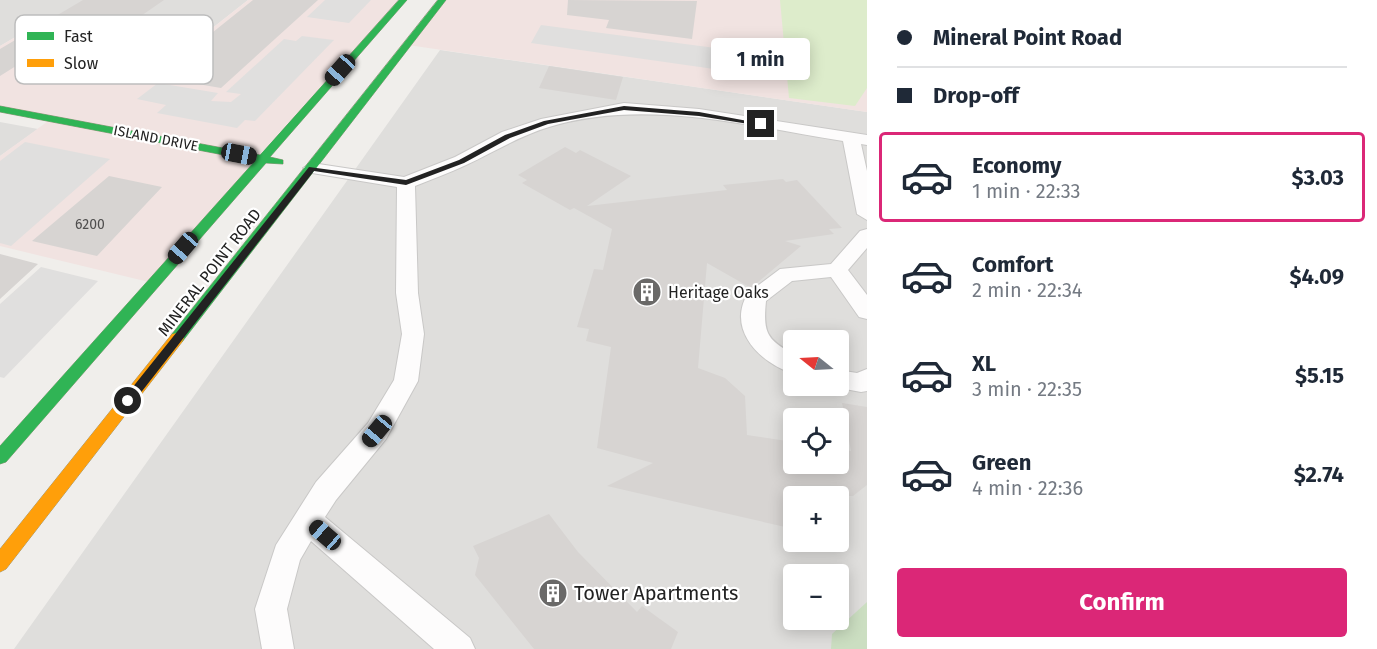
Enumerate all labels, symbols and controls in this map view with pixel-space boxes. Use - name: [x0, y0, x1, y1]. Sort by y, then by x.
- legend: [15, 15, 213, 84]
- text: Mineral Point Road: [933, 24, 1122, 51]
- text: Fast: [64, 27, 93, 46]
- callout: 1 min: [712, 37, 810, 79]
- text: 1 min: [736, 47, 785, 71]
- car: [321, 51, 359, 89]
- text: Slow: [64, 54, 99, 73]
- text: Drop-off: [933, 82, 1019, 109]
- route end: [747, 110, 774, 137]
- street label: ISLAND DRIVE: [112, 122, 200, 155]
- car: [220, 142, 258, 166]
- icon: car: [900, 150, 954, 204]
- text: Economy: [972, 152, 1061, 179]
- text: $3.03: [1291, 164, 1344, 191]
- text: 1 min · 22:33: [972, 179, 1081, 203]
- street label: MINERAL POINT ROAD: [154, 205, 265, 340]
- house number: 6200: [75, 216, 105, 233]
- car: [164, 229, 202, 267]
- icon: car: [900, 249, 954, 303]
- text: Comfort: [972, 251, 1053, 278]
- text: $4.09: [1290, 263, 1344, 290]
- building icon: Heritage Oaks: [631, 276, 663, 308]
- text: 2 min · 22:34: [972, 278, 1082, 302]
- place label: Heritage Oaks: [668, 283, 769, 302]
- north arrow: [783, 330, 849, 396]
- map controls: [783, 330, 849, 630]
- icon: car: [900, 348, 954, 402]
- text: XL: [972, 350, 996, 377]
- text: $5.15: [1295, 362, 1344, 389]
- text: 3 min · 22:35: [972, 377, 1082, 401]
- route start: [114, 387, 141, 414]
- button: locate: [783, 408, 849, 474]
- car: [359, 411, 395, 451]
- icon: car: [900, 447, 954, 501]
- text: Green: [972, 449, 1031, 476]
- text: $2.74: [1294, 461, 1344, 488]
- text: 4 min · 22:36: [972, 476, 1083, 500]
- button: +: [783, 486, 849, 552]
- car: [306, 516, 344, 554]
- button: −: [783, 564, 849, 630]
- button: Confirm: [897, 568, 1347, 637]
- building icon: Tower Apartments: [537, 577, 569, 609]
- place label: Tower Apartments: [574, 581, 738, 605]

